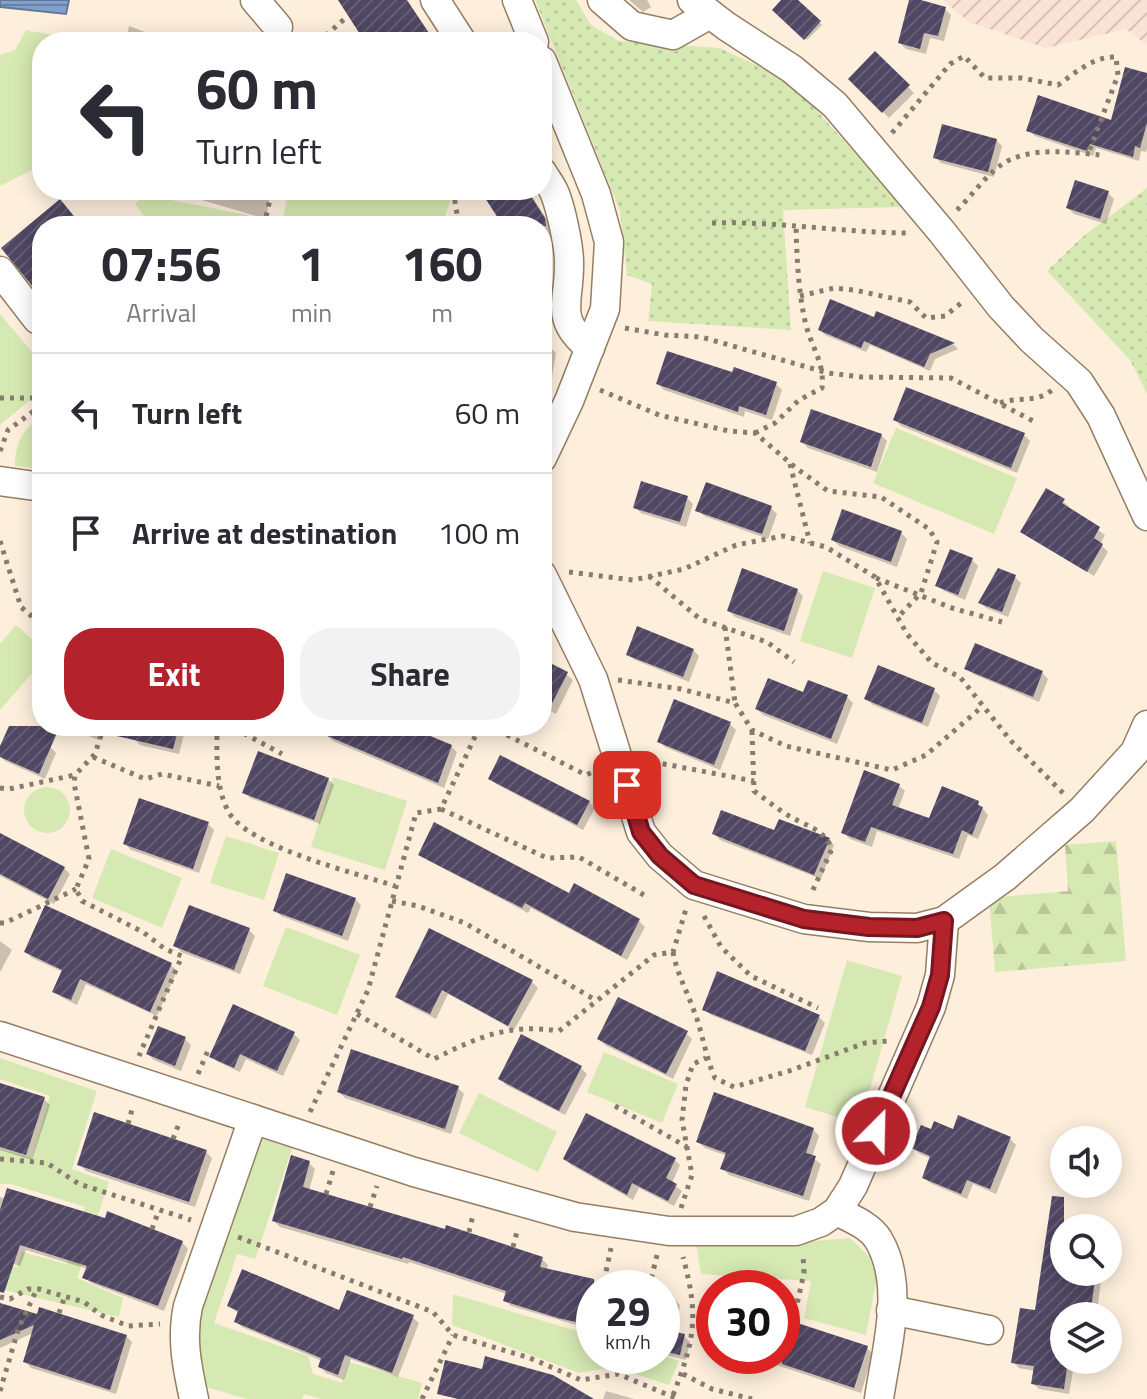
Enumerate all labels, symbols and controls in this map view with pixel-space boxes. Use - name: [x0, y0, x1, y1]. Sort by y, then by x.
- text: 60 m: [196, 46, 318, 131]
- icon: left: [64, 64, 168, 168]
- text: Turn left: [196, 123, 322, 178]
- text: 07:56: [102, 227, 221, 300]
- text: 1: [298, 227, 325, 300]
- text: 160: [402, 227, 482, 300]
- text: Arrival: [126, 293, 197, 332]
- text: min: [291, 293, 332, 332]
- text: m: [431, 293, 453, 332]
- text: Turn left: [132, 390, 242, 436]
- text: 60 m: [455, 390, 520, 436]
- icon: left: [64, 391, 108, 435]
- text: Arrive at destination: [132, 510, 397, 556]
- text: 100 m: [438, 510, 520, 556]
- icon: arrive: [64, 511, 108, 555]
- button: Exit: [64, 628, 284, 720]
- button: Share: [300, 628, 520, 720]
- pin: [593, 751, 661, 819]
- icon: arrive: [605, 763, 649, 807]
- position arrow: [834, 1089, 918, 1173]
- map controls: [1050, 1126, 1122, 1374]
- button: sound: [1050, 1126, 1122, 1198]
- button: search: [1050, 1214, 1122, 1286]
- speed limit sign: 30: [696, 1270, 800, 1374]
- text: 29: [606, 1281, 650, 1342]
- button: layers: [1050, 1302, 1122, 1374]
- text: km/h: [605, 1326, 651, 1357]

